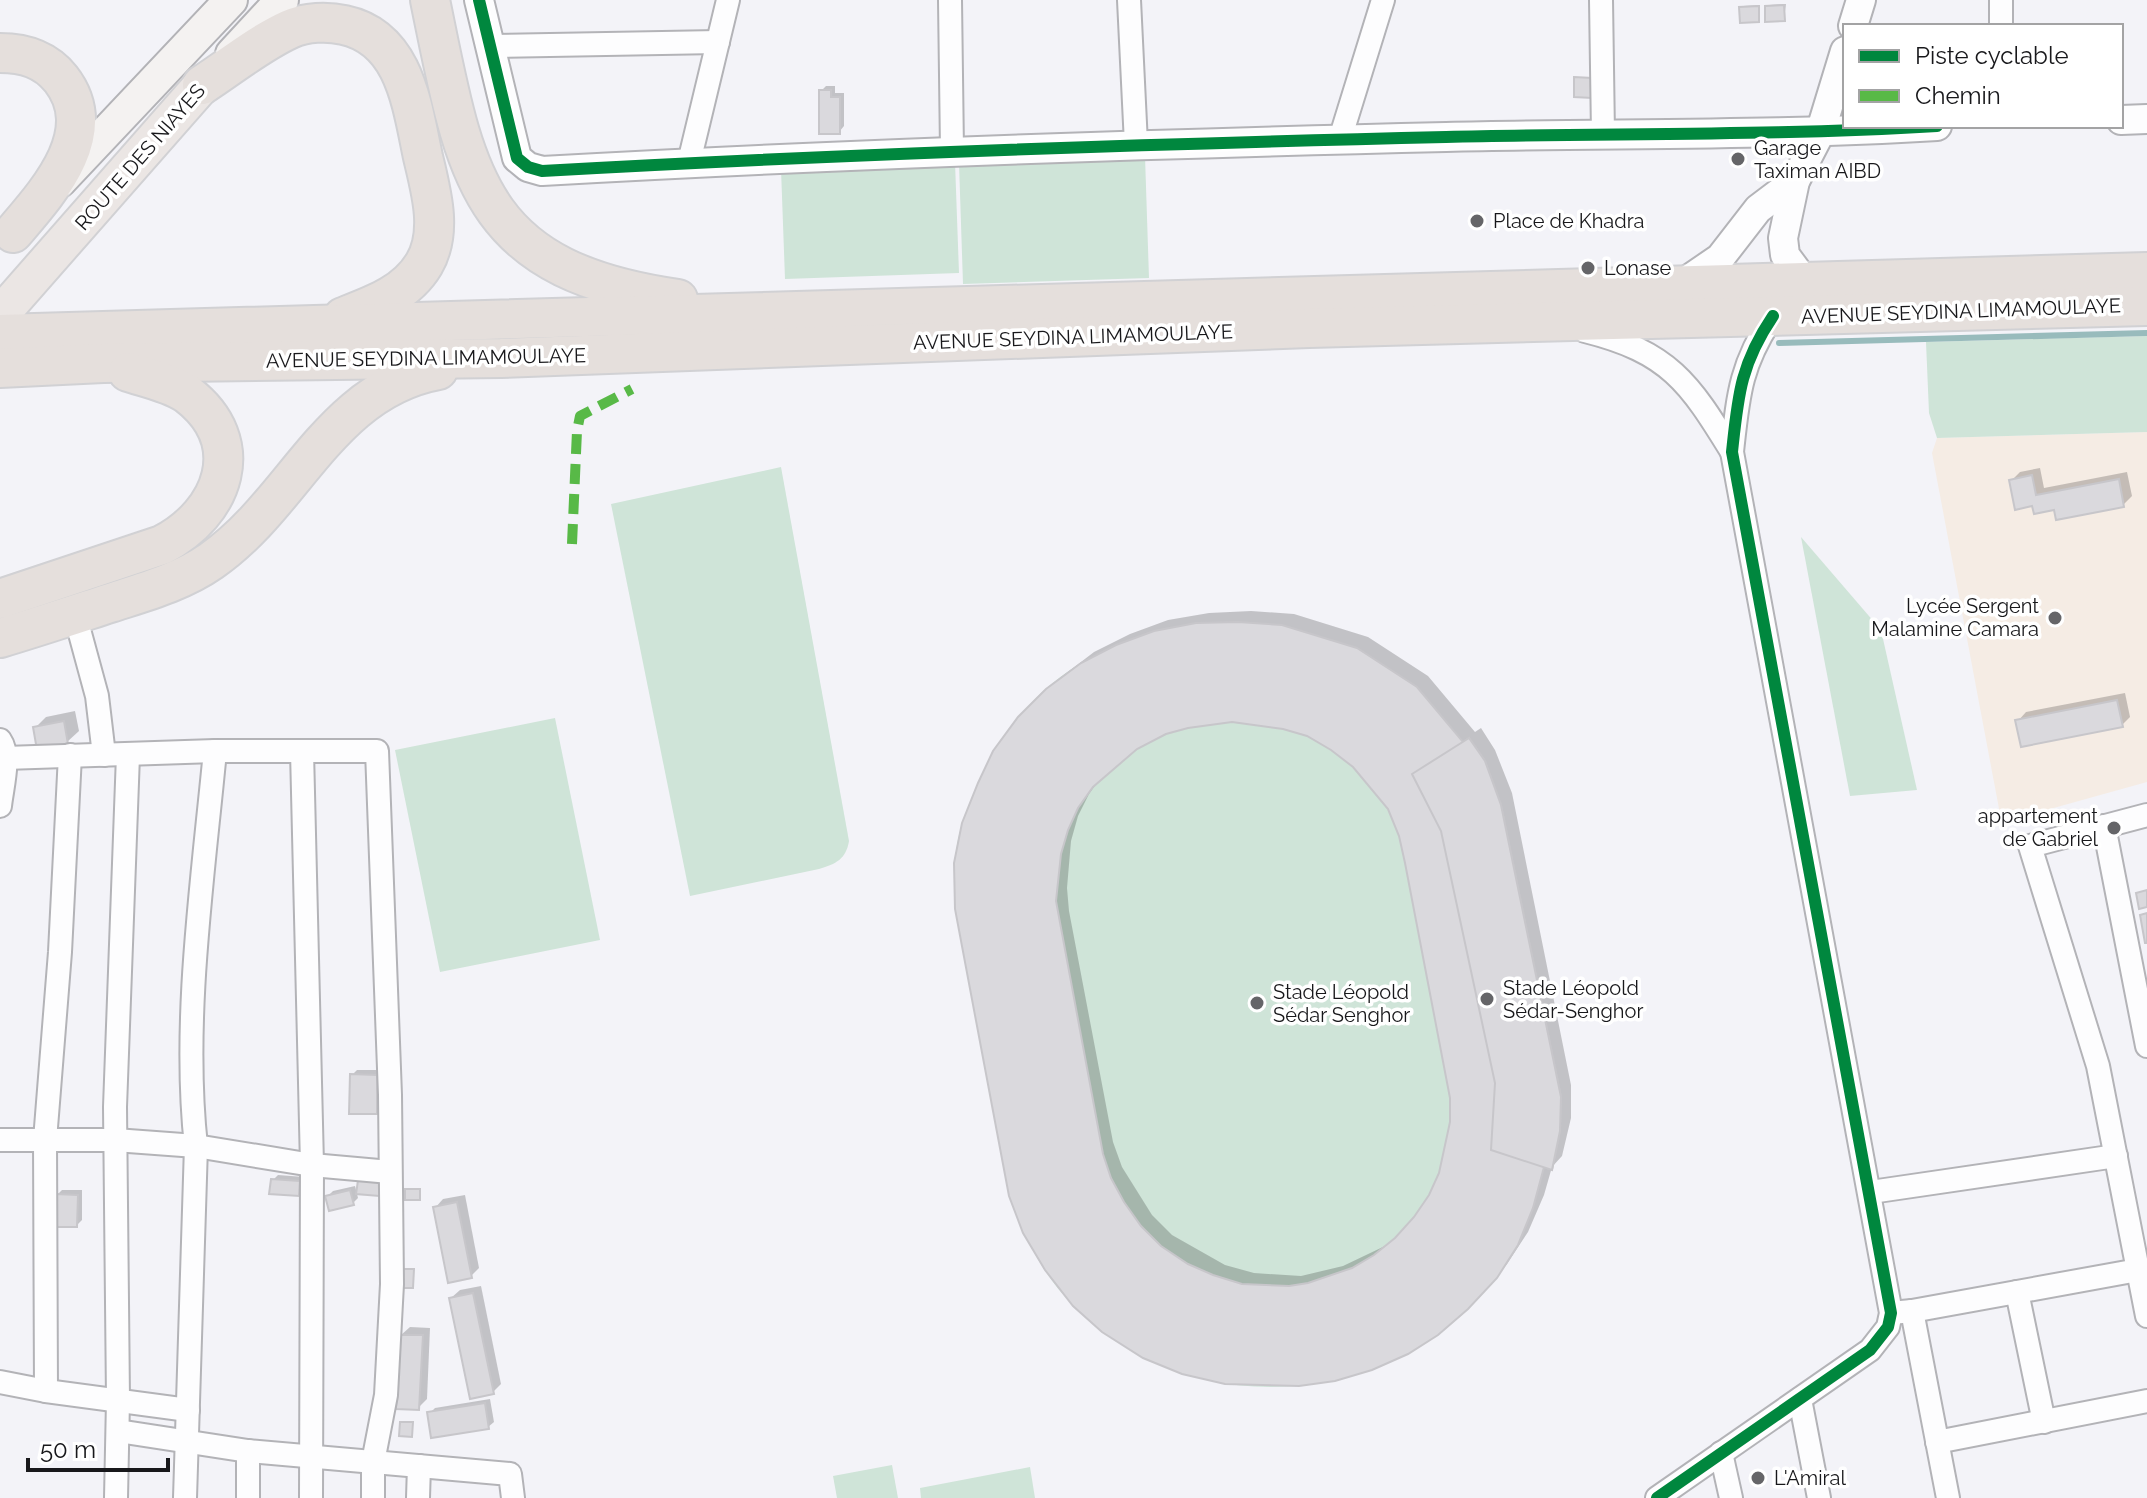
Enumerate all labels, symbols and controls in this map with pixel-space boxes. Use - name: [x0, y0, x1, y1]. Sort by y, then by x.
- legend: [1843, 24, 2123, 128]
- text: Piste cyclable: [1915, 41, 2069, 70]
- street label: ROUTE DES NIAYES: [70, 79, 210, 235]
- text: Chemin: [1915, 81, 2001, 110]
- place label: Garage Taximan AIBD: [1754, 136, 1881, 183]
- marker: Garage Taximan AIBD: [1729, 150, 1747, 168]
- place label: Place de Khadra: [1493, 209, 1645, 233]
- marker: Place de Khadra: [1468, 212, 1486, 230]
- place label: Lonase: [1604, 256, 1672, 280]
- marker: Lonase: [1579, 259, 1597, 277]
- street label: AVENUE SEYDINA LIMAMOULAYE: [1801, 293, 2121, 329]
- street label: AVENUE SEYDINA LIMAMOULAYE: [913, 319, 1233, 355]
- street label: AVENUE SEYDINA LIMAMOULAYE: [266, 343, 586, 373]
- place label: Lycée Sergent Malamine Camara: [1871, 594, 2039, 641]
- marker: Lycée Sergent Malamine Camara: [2046, 609, 2064, 627]
- place label: appartement de Gabriel: [1978, 804, 2099, 851]
- marker: appartement de Gabriel: [2105, 819, 2123, 837]
- place label: Stade Léopold Sédar-Senghor: [1503, 976, 1643, 1023]
- place label: Stade Léopold Sédar Senghor: [1273, 980, 1410, 1027]
- marker: Stade Léopold Sédar-Senghor: [1478, 990, 1496, 1008]
- marker: Stade Léopold Sédar Senghor: [1248, 994, 1266, 1012]
- scale bar: [28, 1422, 168, 1472]
- text: 50 m: [40, 1435, 96, 1464]
- place label: L'Amiral: [1774, 1466, 1846, 1490]
- marker: L'Amiral: [1749, 1469, 1767, 1487]

